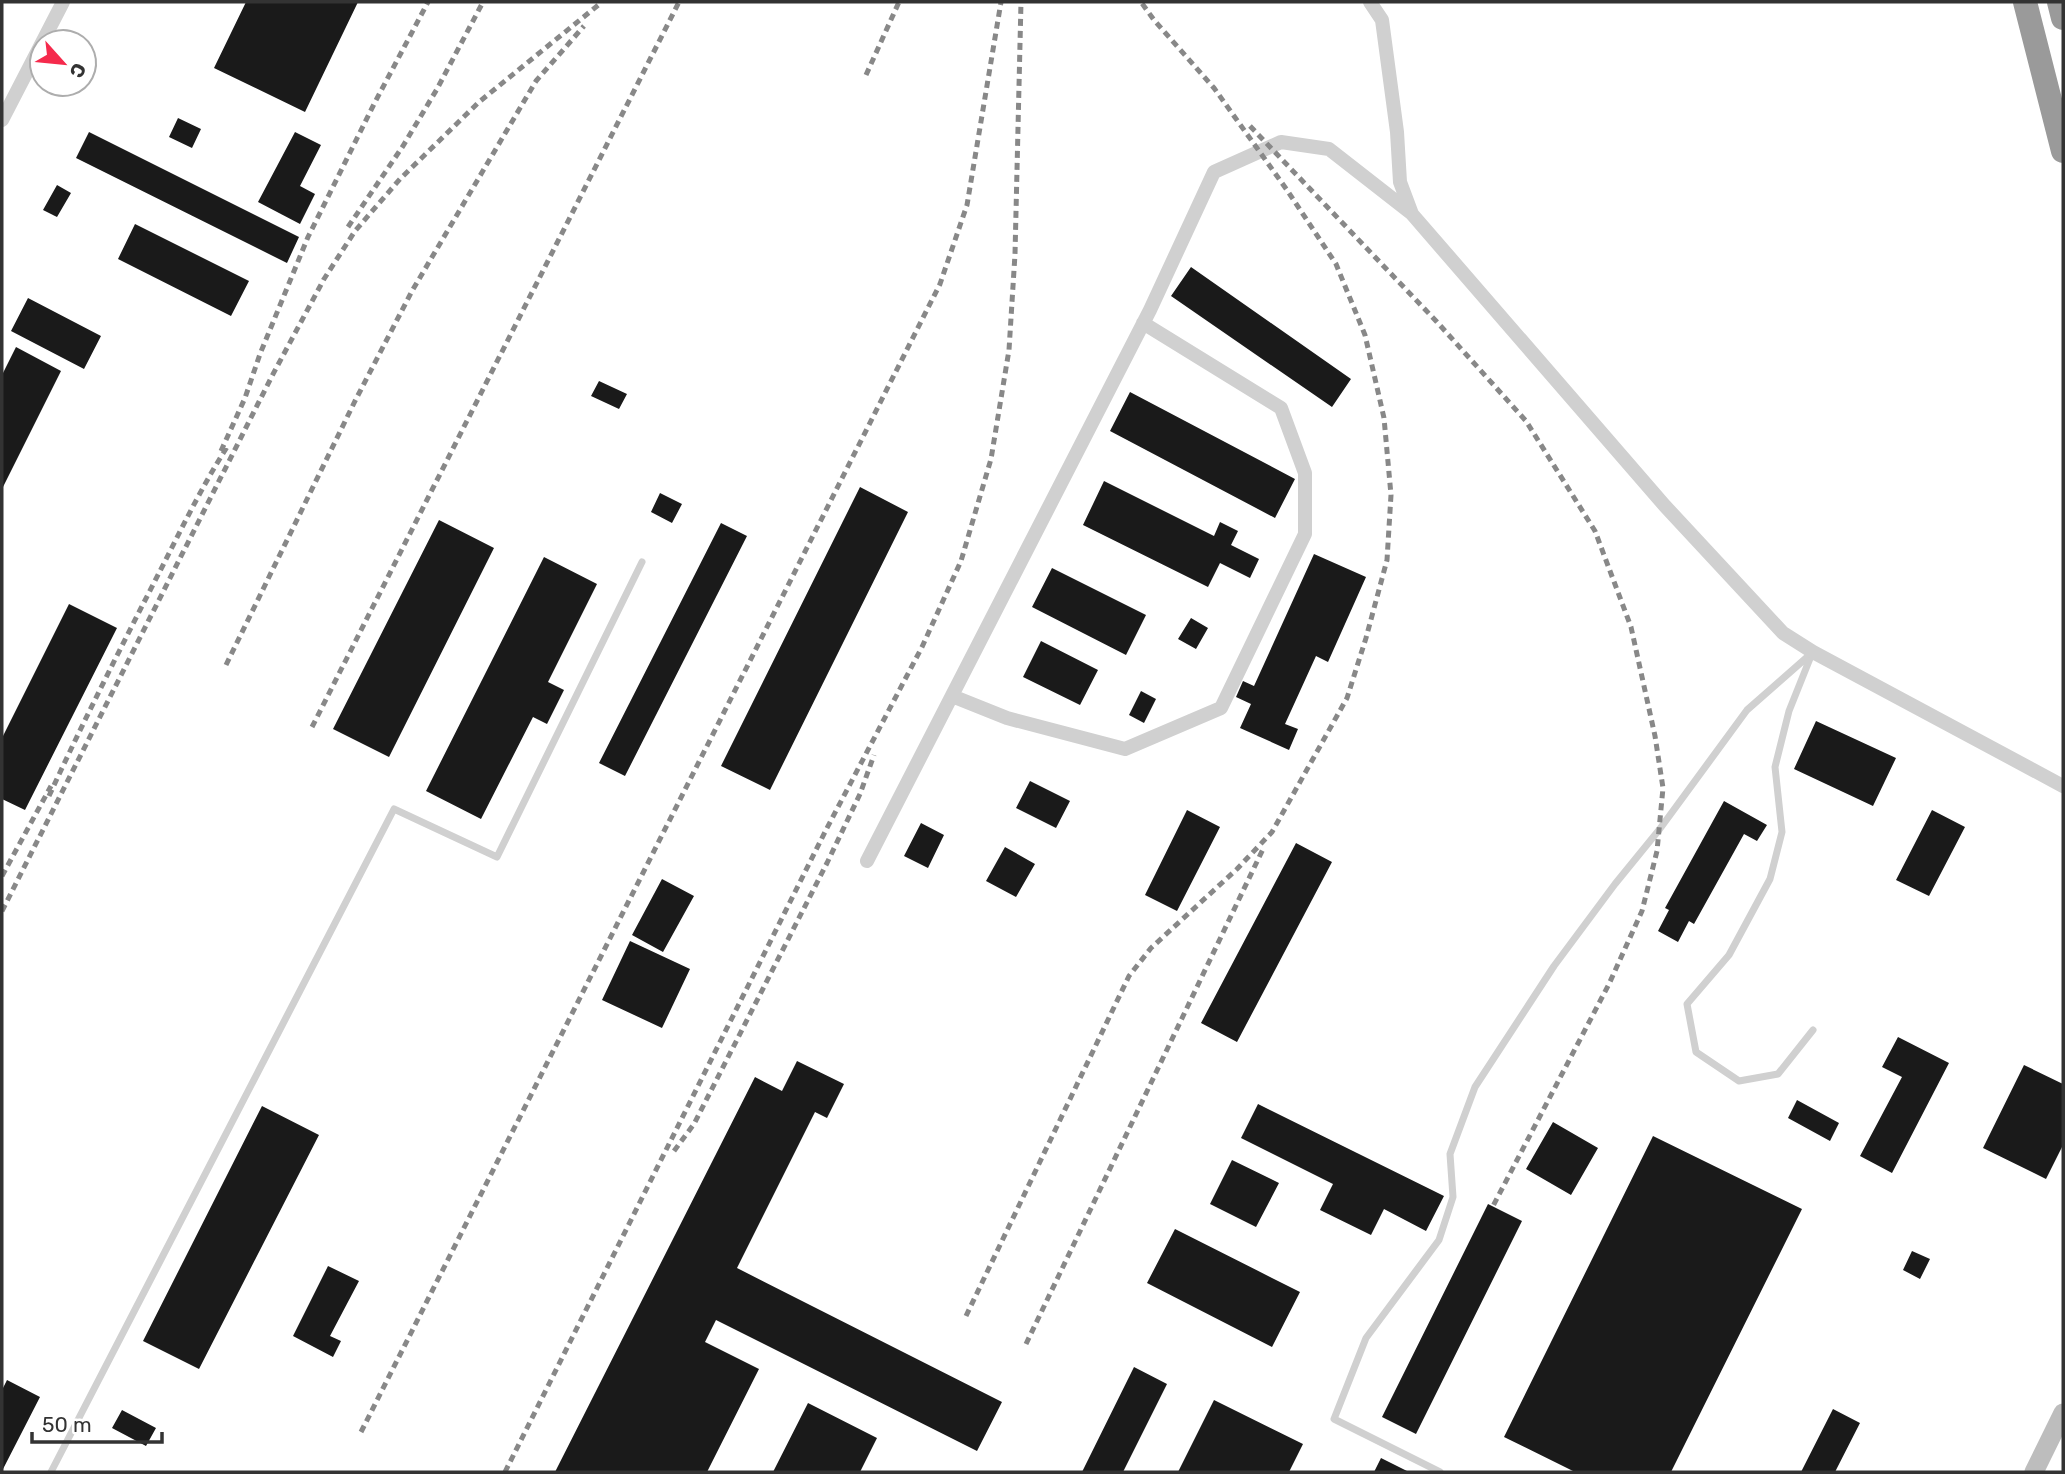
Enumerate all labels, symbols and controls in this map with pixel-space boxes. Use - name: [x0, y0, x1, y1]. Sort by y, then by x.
- north arrow: [28, 28, 98, 98]
- text: С: [64, 59, 91, 82]
- scale bar: [32, 1400, 161, 1444]
- text: 50 m: [42, 1412, 92, 1437]

